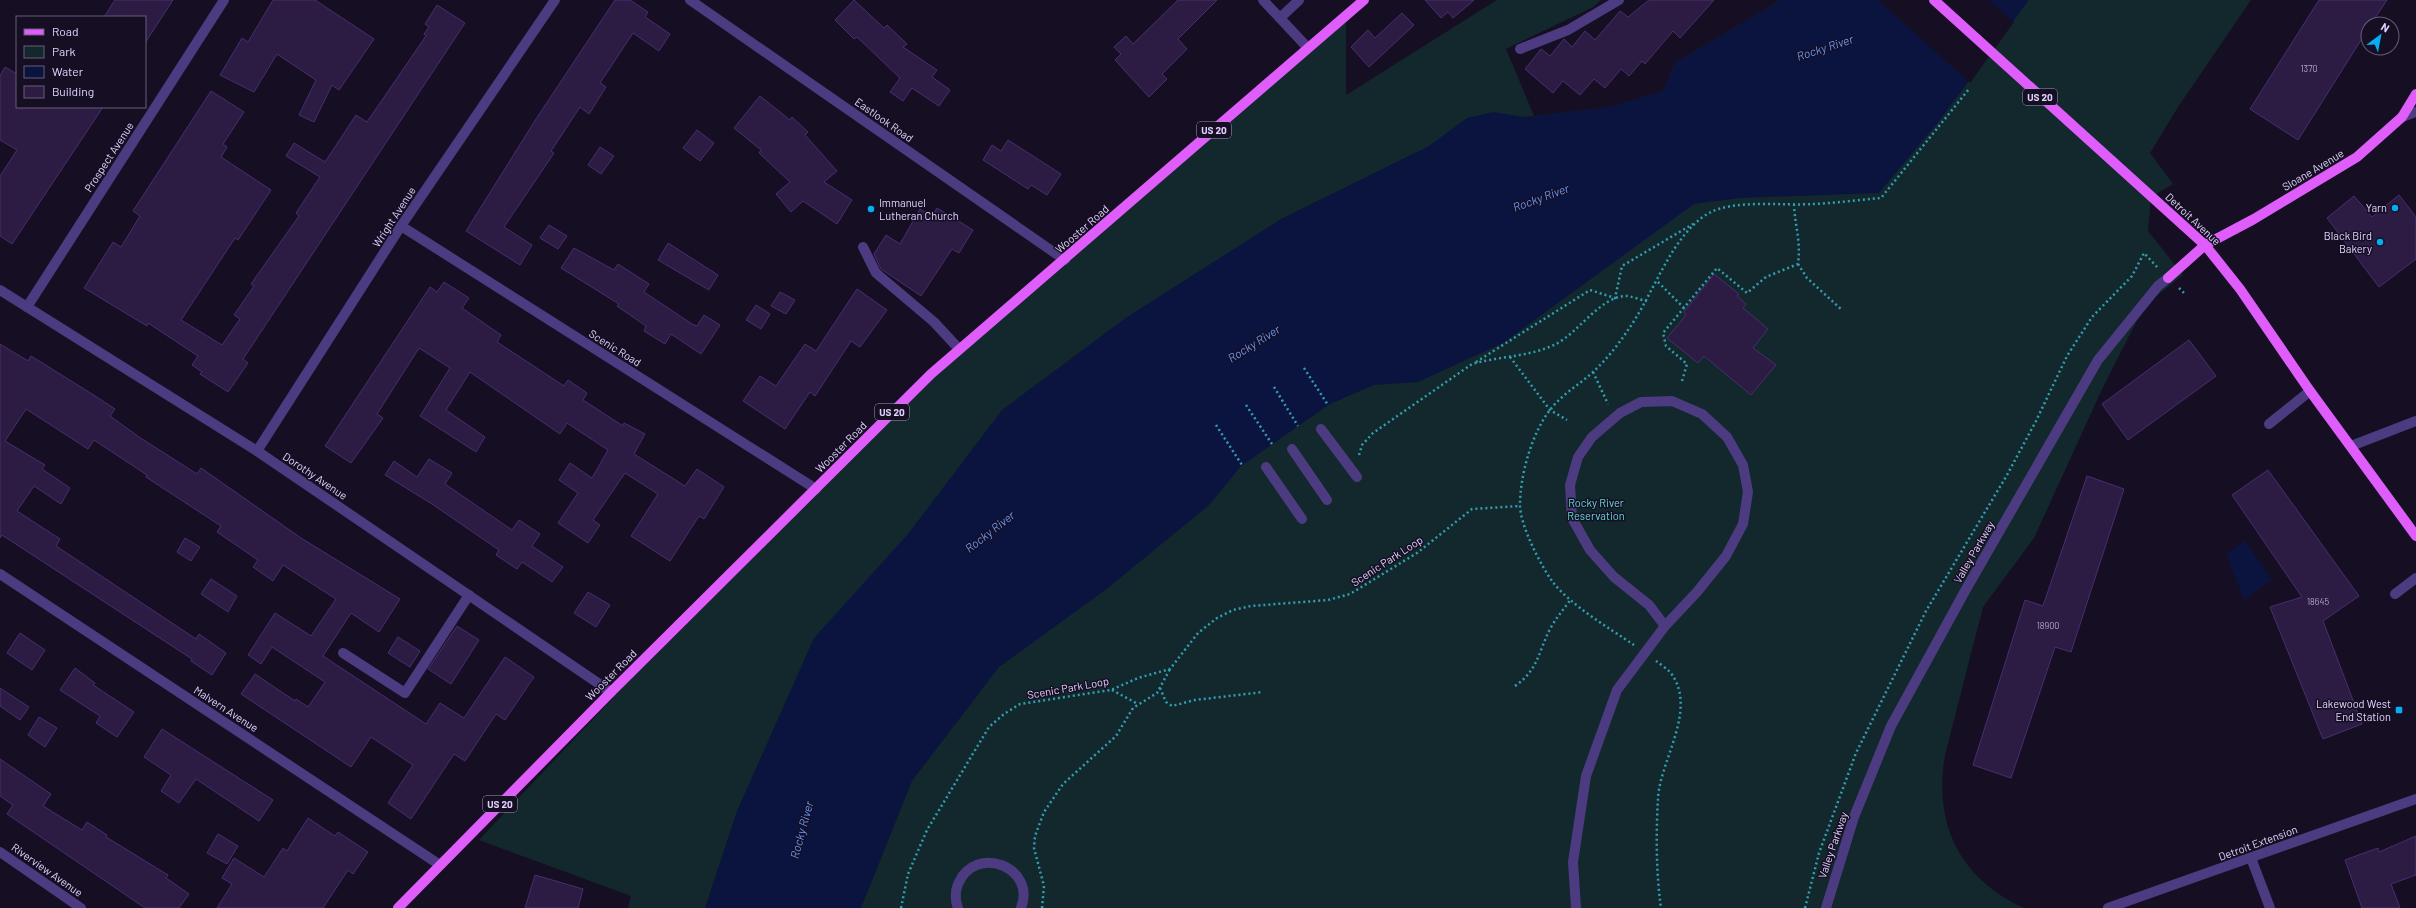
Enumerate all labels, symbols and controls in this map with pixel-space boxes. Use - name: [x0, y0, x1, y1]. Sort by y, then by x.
- legend: [16, 16, 146, 108]
- north arrow: [2360, 16, 2400, 56]
- text: N: [2379, 20, 2392, 35]
- text: Road: [52, 24, 79, 38]
- water label: Rocky River: [1795, 31, 1856, 63]
- text: Park: [52, 44, 76, 58]
- house number: 1370: [2300, 63, 2318, 74]
- text: Water: [52, 64, 84, 78]
- text: Building: [52, 84, 94, 98]
- road number: US 20: [2023, 89, 2057, 105]
- street label: Eastlook Road: [853, 95, 916, 144]
- street label: Prospect Avenue: [81, 119, 136, 194]
- road number: US 20: [1197, 122, 1231, 138]
- street label: Sloane Avenue: [2280, 146, 2346, 193]
- water label: Rocky River: [1511, 180, 1571, 214]
- street label: Wright Avenue: [369, 184, 418, 249]
- street label: Detroit Avenue: [2163, 190, 2224, 248]
- place label: Immanuel Lutheran Church: [879, 196, 959, 222]
- place label: Yarn: [2366, 201, 2387, 214]
- street label: Wooster Road: [1052, 202, 1111, 255]
- marker: Yarn: [2390, 203, 2400, 213]
- marker: Immanuel Lutheran Church: [866, 204, 876, 214]
- place label: Black Bird Bakery: [2324, 229, 2372, 255]
- marker: Black Bird Bakery: [2375, 237, 2385, 247]
- water label: Rocky River: [1225, 321, 1283, 365]
- street label: Scenic Road: [587, 326, 644, 369]
- road number: US 20: [875, 404, 909, 420]
- street label: Wooster Road: [812, 418, 869, 475]
- street label: Dorothy Avenue: [281, 449, 350, 502]
- park label: Rocky River Reservation: [1567, 496, 1625, 522]
- water label: Rocky River: [962, 507, 1017, 555]
- street label: Valley Parkway: [1951, 518, 1997, 585]
- street label: Scenic Park Loop: [1348, 533, 1425, 589]
- house number: 18645: [2307, 596, 2329, 607]
- house number: 18900: [2037, 620, 2059, 631]
- street label: Wooster Road: [582, 646, 639, 703]
- street label: Scenic Park Loop: [1026, 674, 1110, 701]
- street label: Malvern Avenue: [192, 683, 261, 734]
- place label: Lakewood West End Station: [2316, 697, 2391, 723]
- marker: Lakewood West End Station: [2394, 705, 2404, 715]
- road number: US 20: [483, 796, 517, 812]
- water label: Rocky River: [787, 799, 816, 860]
- street label: Valley Parkway: [1815, 810, 1850, 880]
- street label: Detroit Extension: [2217, 822, 2299, 863]
- street label: Riverview Avenue: [9, 840, 85, 899]

